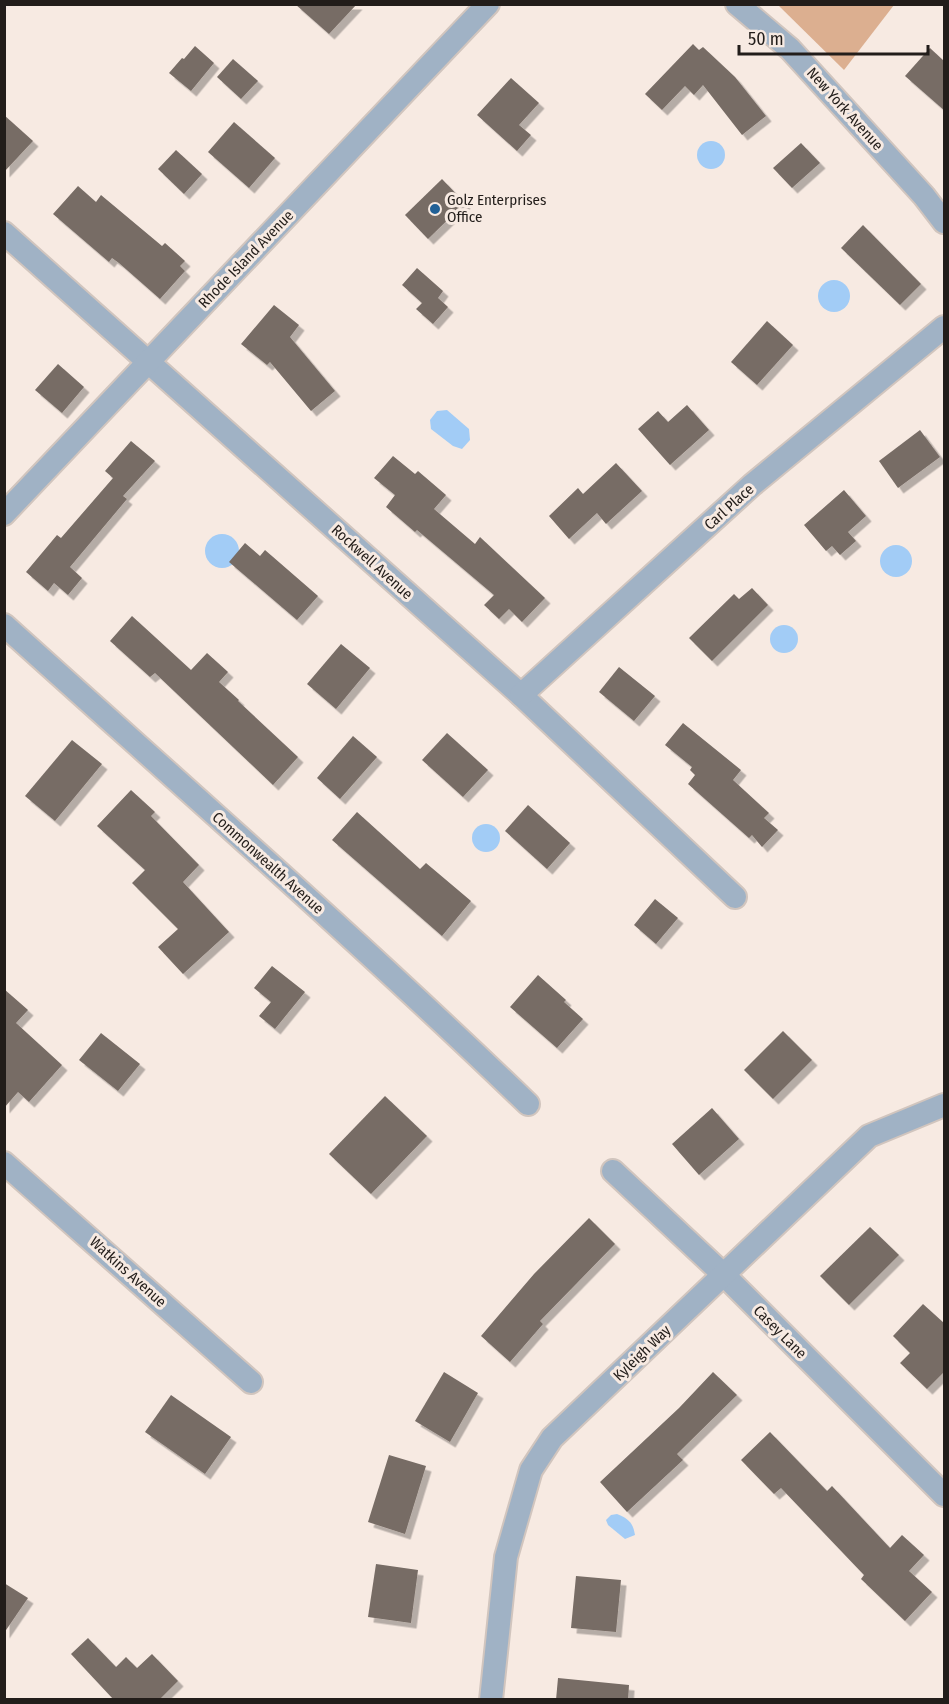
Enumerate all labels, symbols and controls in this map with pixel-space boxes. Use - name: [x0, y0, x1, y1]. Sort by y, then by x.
- scale bar: [739, 18, 928, 56]
- text: 50 m: [748, 28, 784, 50]
- street label: New York Avenue: [803, 64, 887, 154]
- place label: Golz Enterprises Office: [447, 191, 546, 226]
- marker: Golz Enterprises Office: [428, 202, 442, 216]
- street label: Rhode Island Avenue: [195, 206, 297, 312]
- street label: Carl Place: [701, 480, 757, 534]
- street label: Rockwell Avenue: [328, 521, 416, 603]
- street label: Commonwealth Avenue: [209, 808, 327, 918]
- street label: Watkins Avenue: [86, 1233, 170, 1311]
- street label: Casey Lane: [750, 1302, 810, 1362]
- street label: Kyleigh Way: [610, 1321, 675, 1385]

